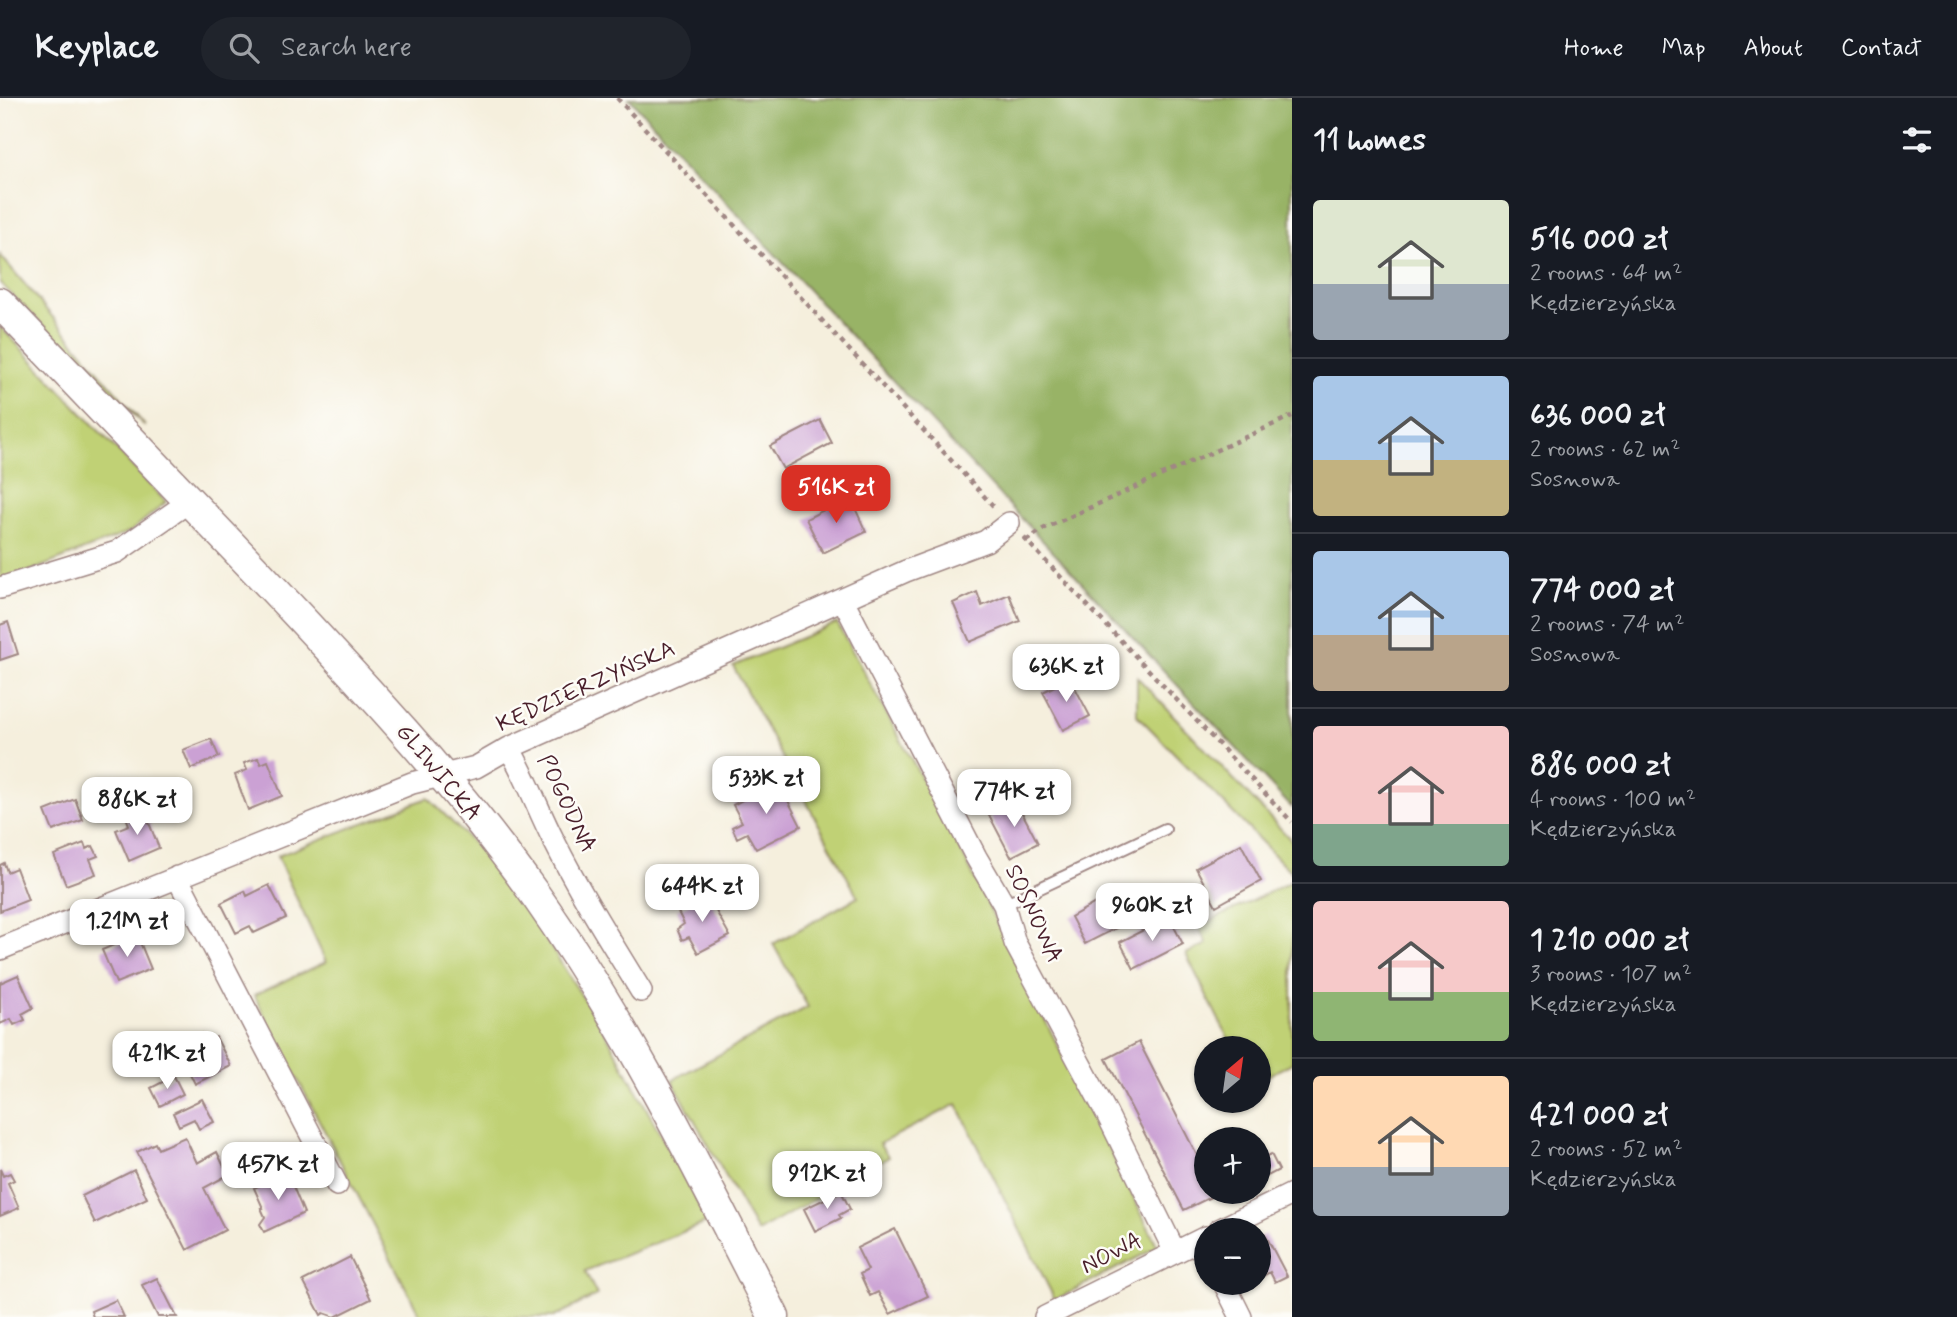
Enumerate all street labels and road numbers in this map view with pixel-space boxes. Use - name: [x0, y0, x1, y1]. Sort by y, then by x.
- street label: KĘDZIERZYŃSKA: [492, 634, 680, 740]
- street label: GLIWICKA: [388, 718, 488, 828]
- street label: POGODNA: [529, 750, 603, 858]
- street label: SOSNOWA: [997, 860, 1069, 968]
- street label: NOWA: [1076, 1226, 1148, 1282]

